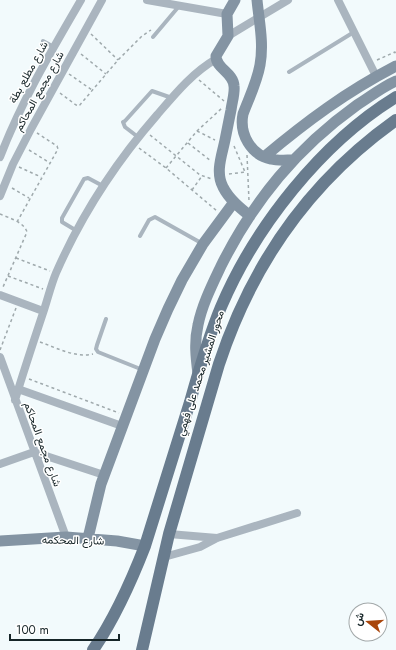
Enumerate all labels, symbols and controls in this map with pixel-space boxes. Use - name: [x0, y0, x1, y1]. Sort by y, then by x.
- street label: شارع مطلع بطة: [4, 38, 52, 106]
- street label: شارع مجمع المحاكم: [10, 48, 68, 134]
- street label: محور المشير محمد على فهمي: [172, 308, 230, 438]
- street label: شارع مجمع المحاكم: [20, 399, 66, 489]
- street label: شارع المحكمه: [42, 531, 105, 549]
- north arrow: [348, 602, 388, 642]
- text: ش: [349, 610, 368, 628]
- scale bar: [10, 616, 119, 642]
- text: 100 m: [16, 621, 49, 639]

